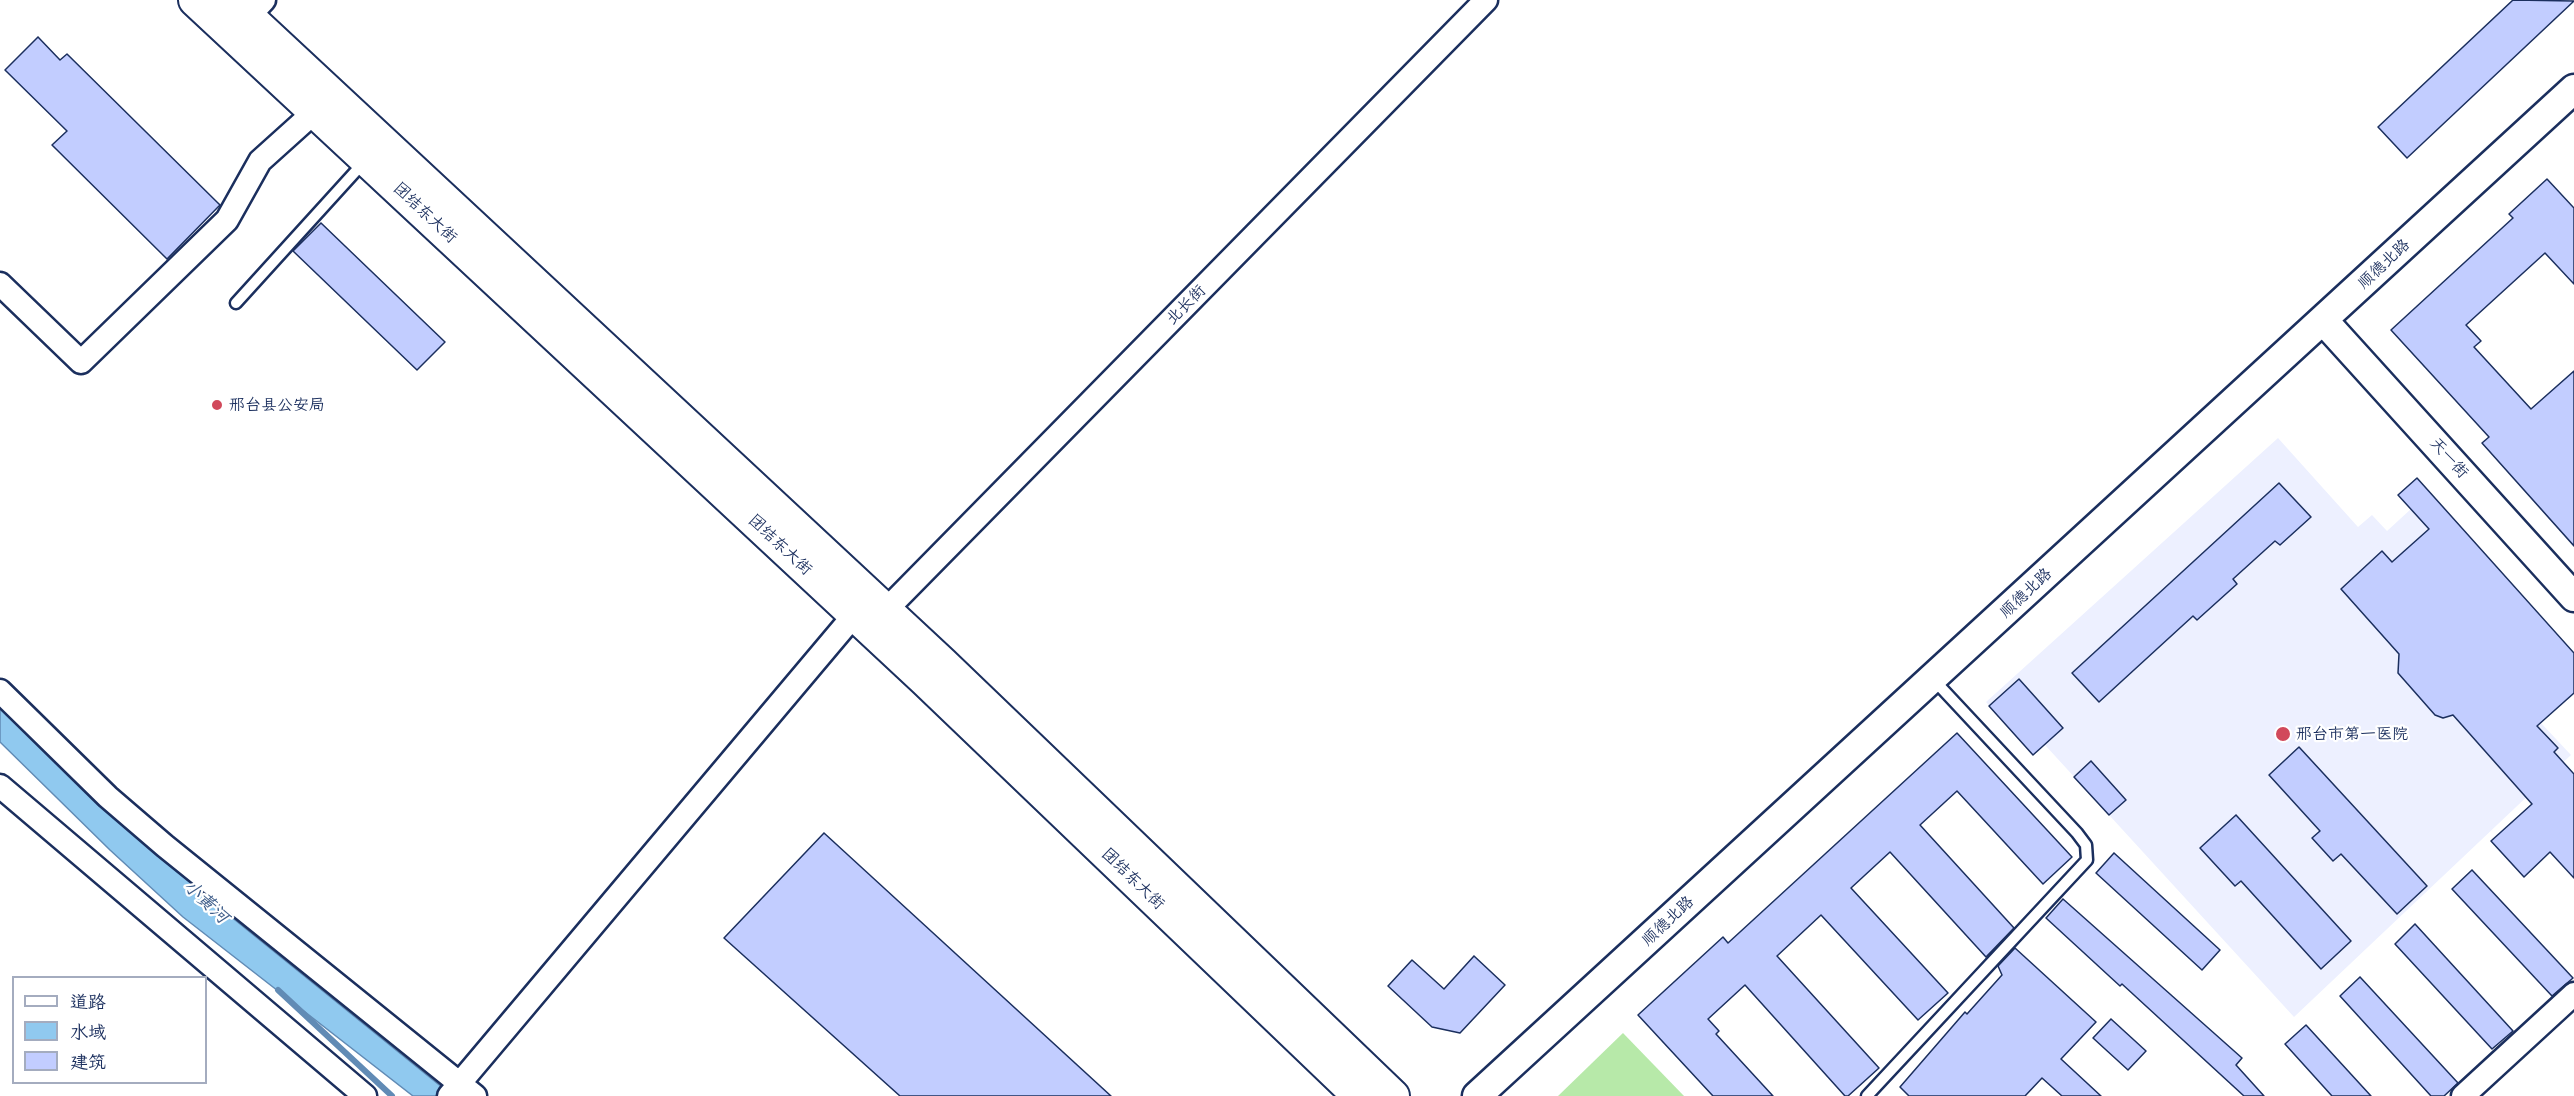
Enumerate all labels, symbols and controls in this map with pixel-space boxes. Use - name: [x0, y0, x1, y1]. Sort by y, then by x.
- street label: 团结东大街: [389, 179, 461, 247]
- street label: 顺德北路: [2354, 235, 2414, 293]
- street label: 北长街: [1162, 281, 1210, 329]
- place label: 邢台县公安局: [229, 395, 325, 415]
- marker: 邢台县公安局: [210, 398, 224, 412]
- street label: 天一街: [2426, 434, 2472, 482]
- street label: 团结东大街: [744, 511, 816, 579]
- street label: 顺德北路: [1996, 564, 2056, 622]
- place label: 邢台市第一医院: [2296, 724, 2408, 744]
- marker: 邢台市第一医院: [2274, 725, 2292, 743]
- street label: 团结东大街: [1098, 844, 1168, 914]
- water label: 小黄河: [179, 876, 233, 928]
- street label: 顺德北路: [1638, 892, 1698, 950]
- legend: [12, 976, 207, 1084]
- text: 道路: [70, 990, 106, 1013]
- text: 水域: [70, 1020, 106, 1043]
- text: 建筑: [70, 1050, 106, 1073]

